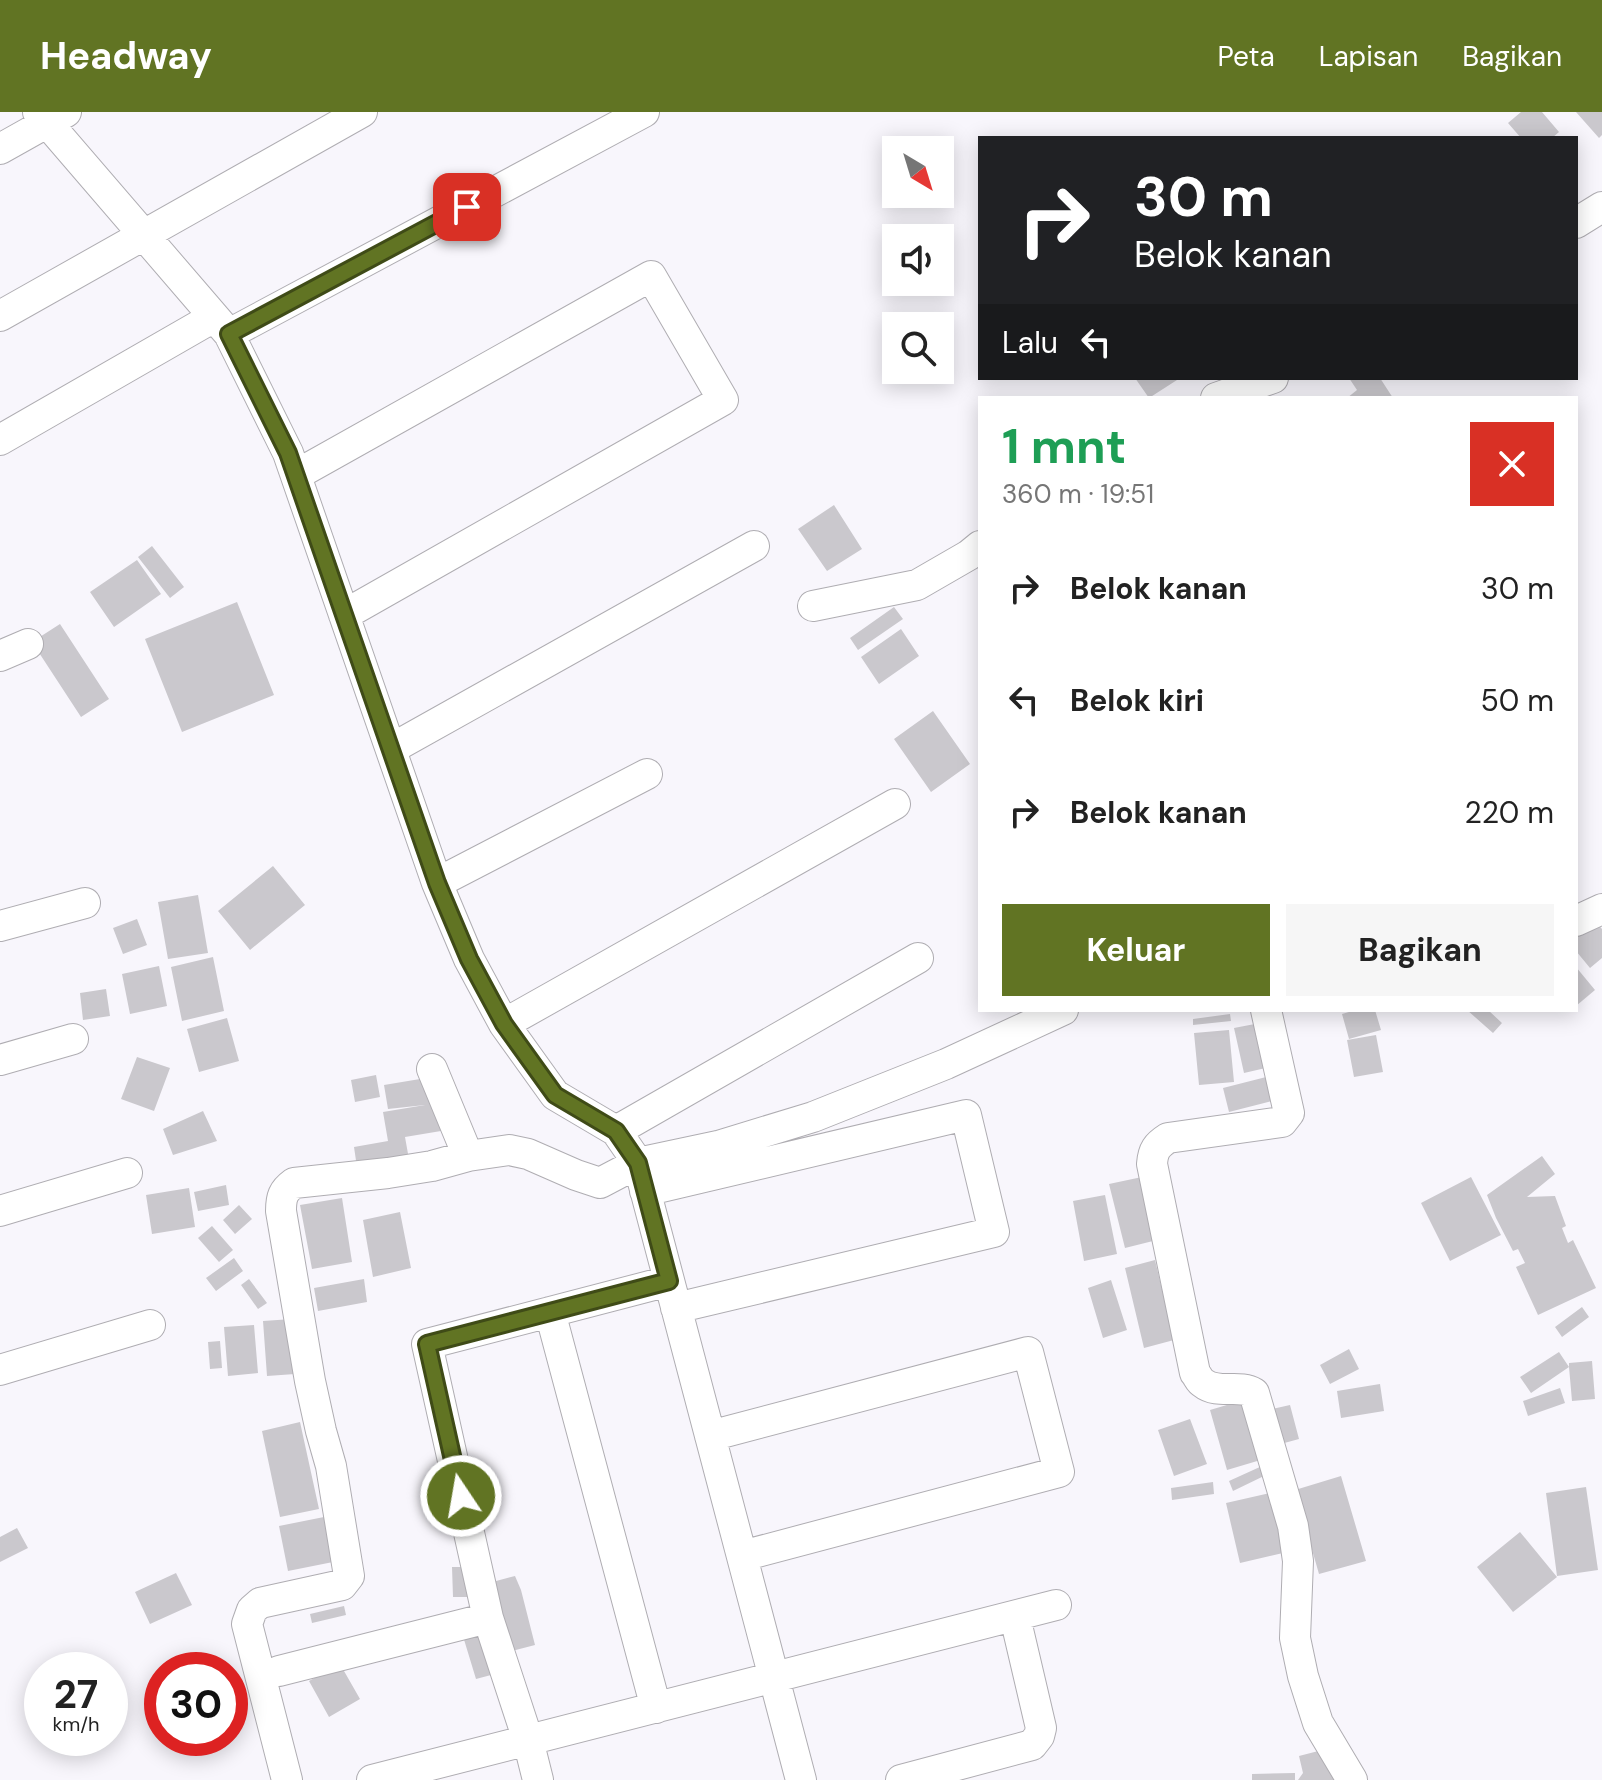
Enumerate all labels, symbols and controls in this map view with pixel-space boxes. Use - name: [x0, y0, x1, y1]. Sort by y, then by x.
- text: Headway: [40, 31, 212, 81]
- text: Peta: [1218, 38, 1275, 75]
- text: Lapisan: [1319, 38, 1418, 75]
- text: Bagikan: [1462, 38, 1562, 75]
- north arrow: [882, 136, 954, 208]
- map controls: [882, 136, 954, 384]
- text: 30 m: [1134, 160, 1273, 233]
- icon: right: [1002, 168, 1106, 272]
- pin: [433, 173, 501, 241]
- icon: arrive: [445, 185, 489, 229]
- button: sound: [882, 224, 954, 296]
- text: Belok kanan: [1134, 231, 1332, 278]
- button: search: [882, 312, 954, 384]
- icon: left: [1074, 320, 1118, 364]
- text: Lalu: [1002, 323, 1058, 362]
- text: 1 mnt: [1002, 415, 1126, 478]
- button: close: [1470, 422, 1554, 506]
- text: 360 m · 19:51: [1002, 477, 1154, 511]
- icon: right: [1002, 566, 1046, 610]
- text: Belok kanan: [1070, 569, 1247, 608]
- text: 30 m: [1481, 569, 1554, 608]
- icon: left: [1002, 678, 1046, 722]
- text: Belok kiri: [1070, 681, 1204, 720]
- text: 50 m: [1480, 681, 1554, 720]
- icon: right: [1002, 790, 1046, 834]
- text: Belok kanan: [1070, 793, 1247, 832]
- text: 220 m: [1465, 793, 1554, 832]
- button: Keluar: [1002, 904, 1270, 996]
- button: Bagikan: [1286, 904, 1554, 996]
- position arrow: [419, 1454, 503, 1538]
- speed limit sign: 30: [144, 1652, 248, 1756]
- text: 27: [54, 1668, 98, 1720]
- text: km/h: [52, 1711, 100, 1737]

